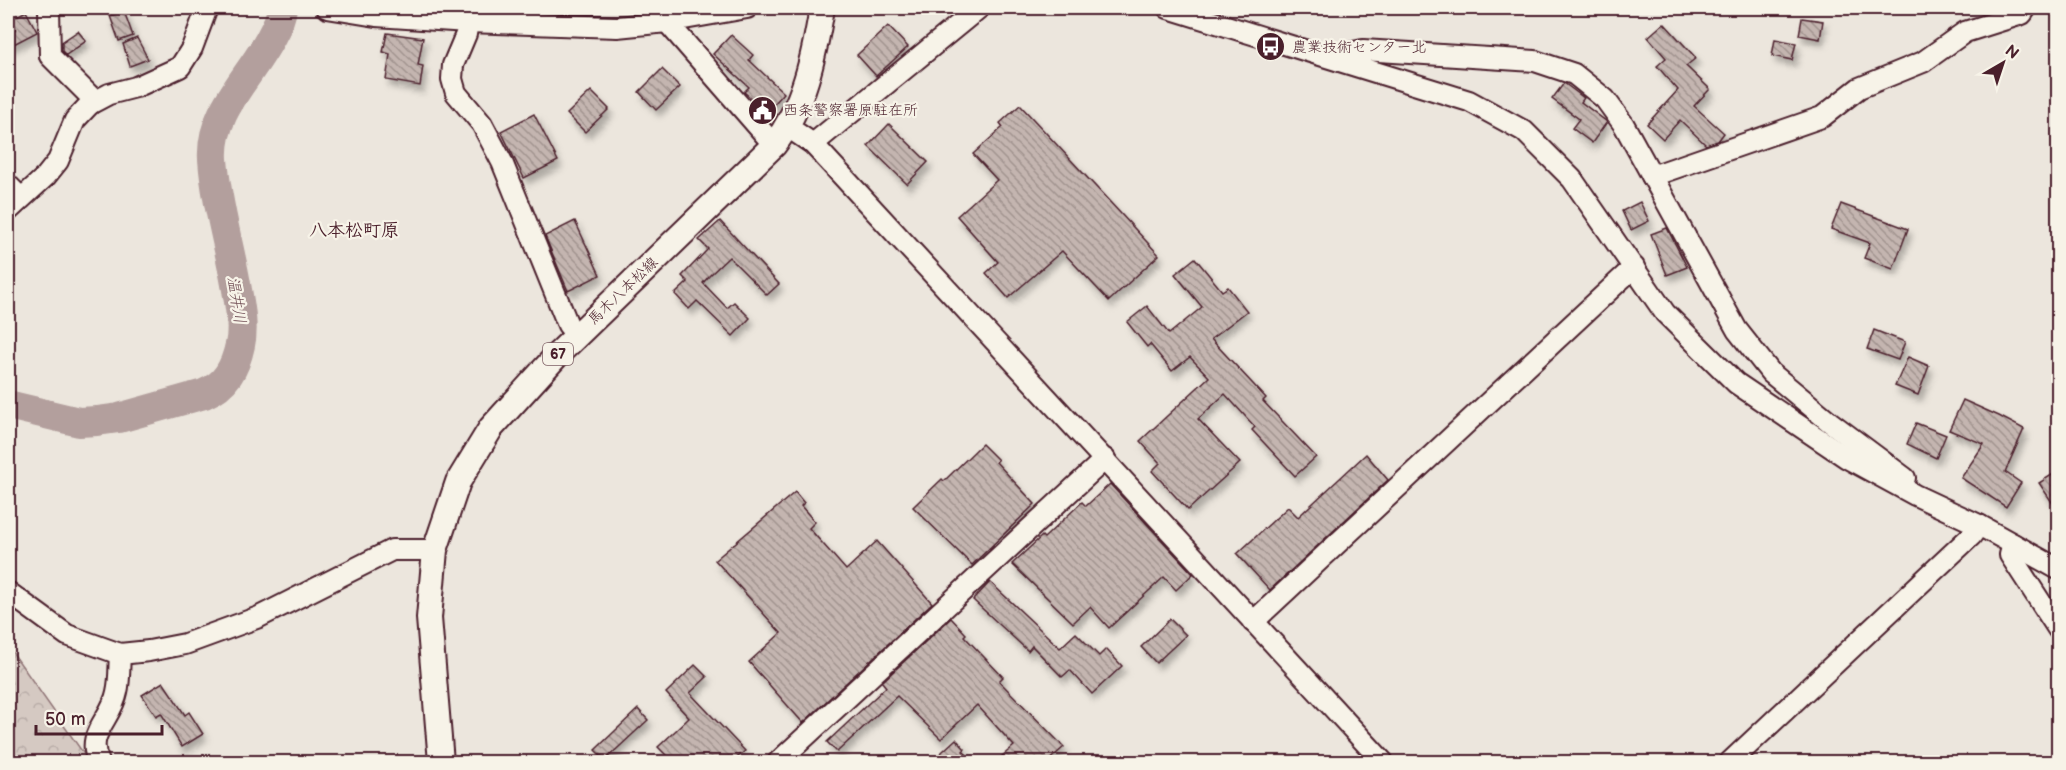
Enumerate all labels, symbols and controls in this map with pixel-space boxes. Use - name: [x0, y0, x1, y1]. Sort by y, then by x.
- bus stop icon: 農業技術センター北: [1255, 31, 1287, 63]
- north arrow: [1973, 33, 2033, 93]
- place label: 農業技術センター北: [1292, 38, 1426, 57]
- text: N: [2001, 41, 2022, 64]
- public building icon: 西条警察署原駐在所: [746, 94, 778, 126]
- place label: 西条警察署原駐在所: [783, 101, 918, 120]
- district label: 八本松町原: [309, 220, 399, 241]
- street label: 馬木八本松線: [584, 253, 662, 329]
- water label: 温井川: [223, 275, 249, 325]
- road number: 67: [543, 343, 573, 365]
- scale bar: [36, 698, 162, 736]
- text: 50 m: [45, 709, 86, 730]

